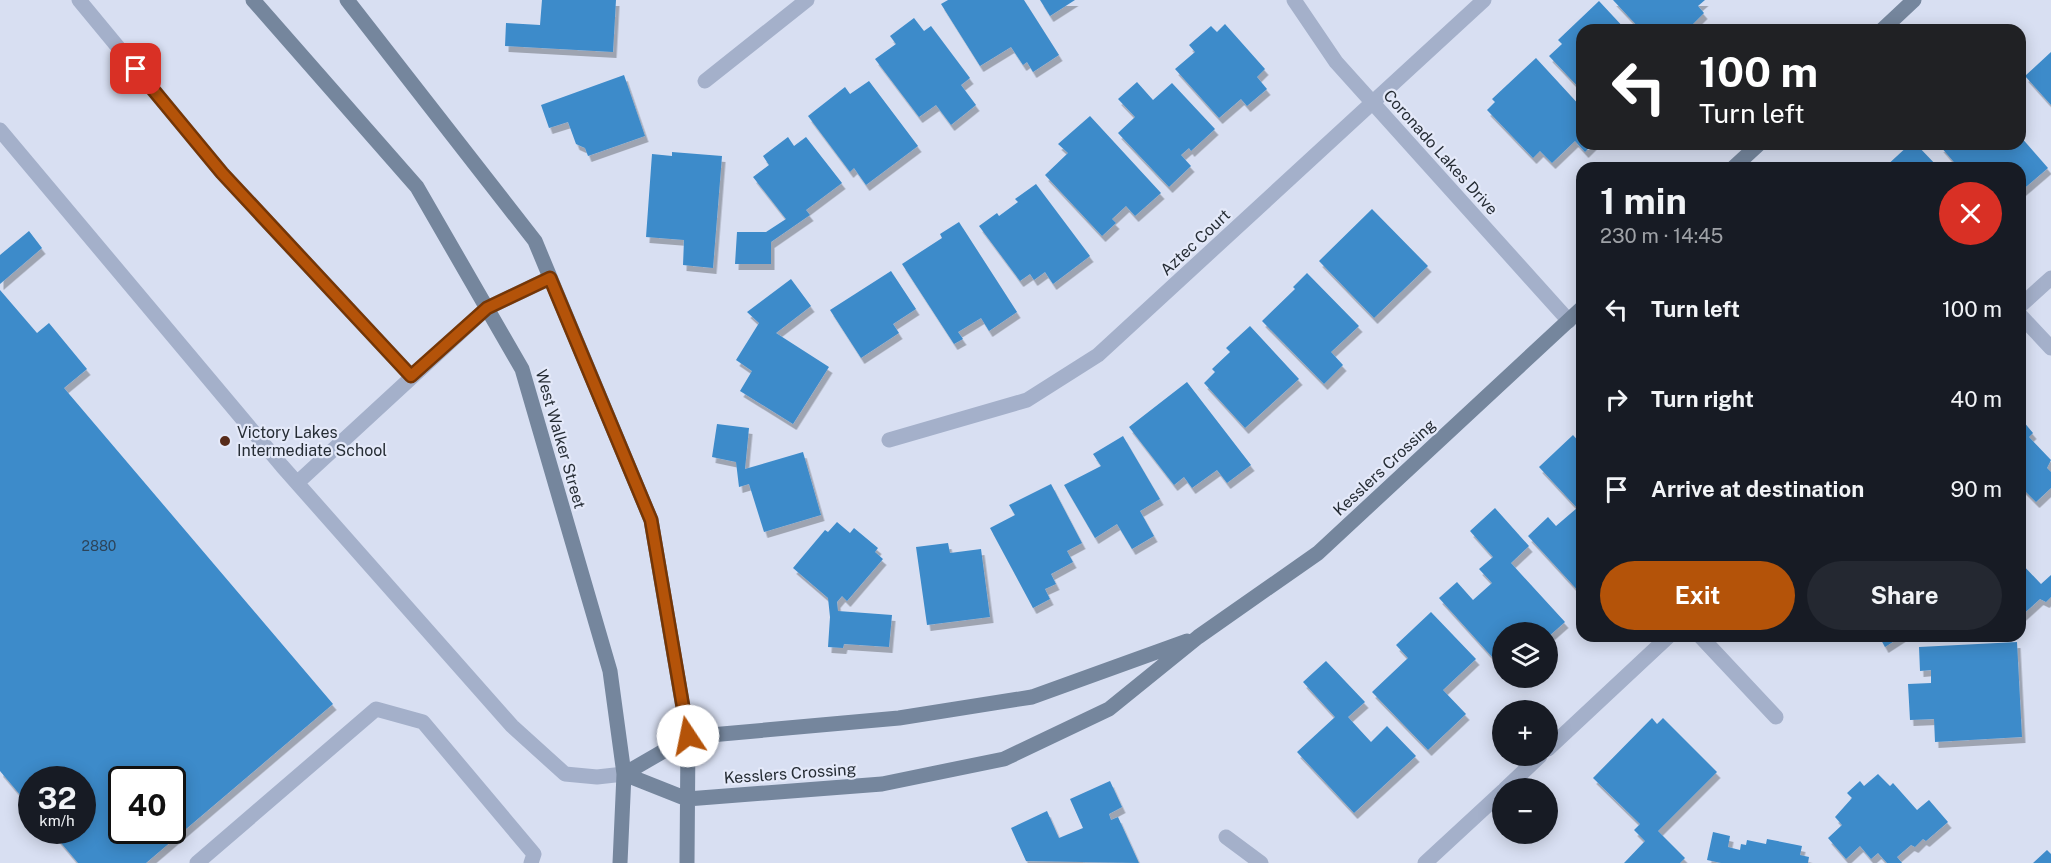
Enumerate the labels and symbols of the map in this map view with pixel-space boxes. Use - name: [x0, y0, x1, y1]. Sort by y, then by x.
- pin: [110, 43, 161, 94]
- street label: Coronado Lakes Drive: [1380, 86, 1502, 219]
- street label: Aztec Court: [1157, 205, 1234, 279]
- street label: West Walker Street: [532, 367, 589, 511]
- street label: Kesslers Crossing: [1329, 415, 1439, 520]
- place label: Victory Lakes Intermediate School: [237, 423, 387, 460]
- marker: Victory Lakes Intermediate School: [218, 434, 232, 448]
- house number: 2880: [82, 538, 116, 554]
- position arrow: [656, 704, 720, 768]
- street label: Kesslers Crossing: [723, 759, 857, 788]
- speed limit sign: 40: [108, 766, 186, 844]

